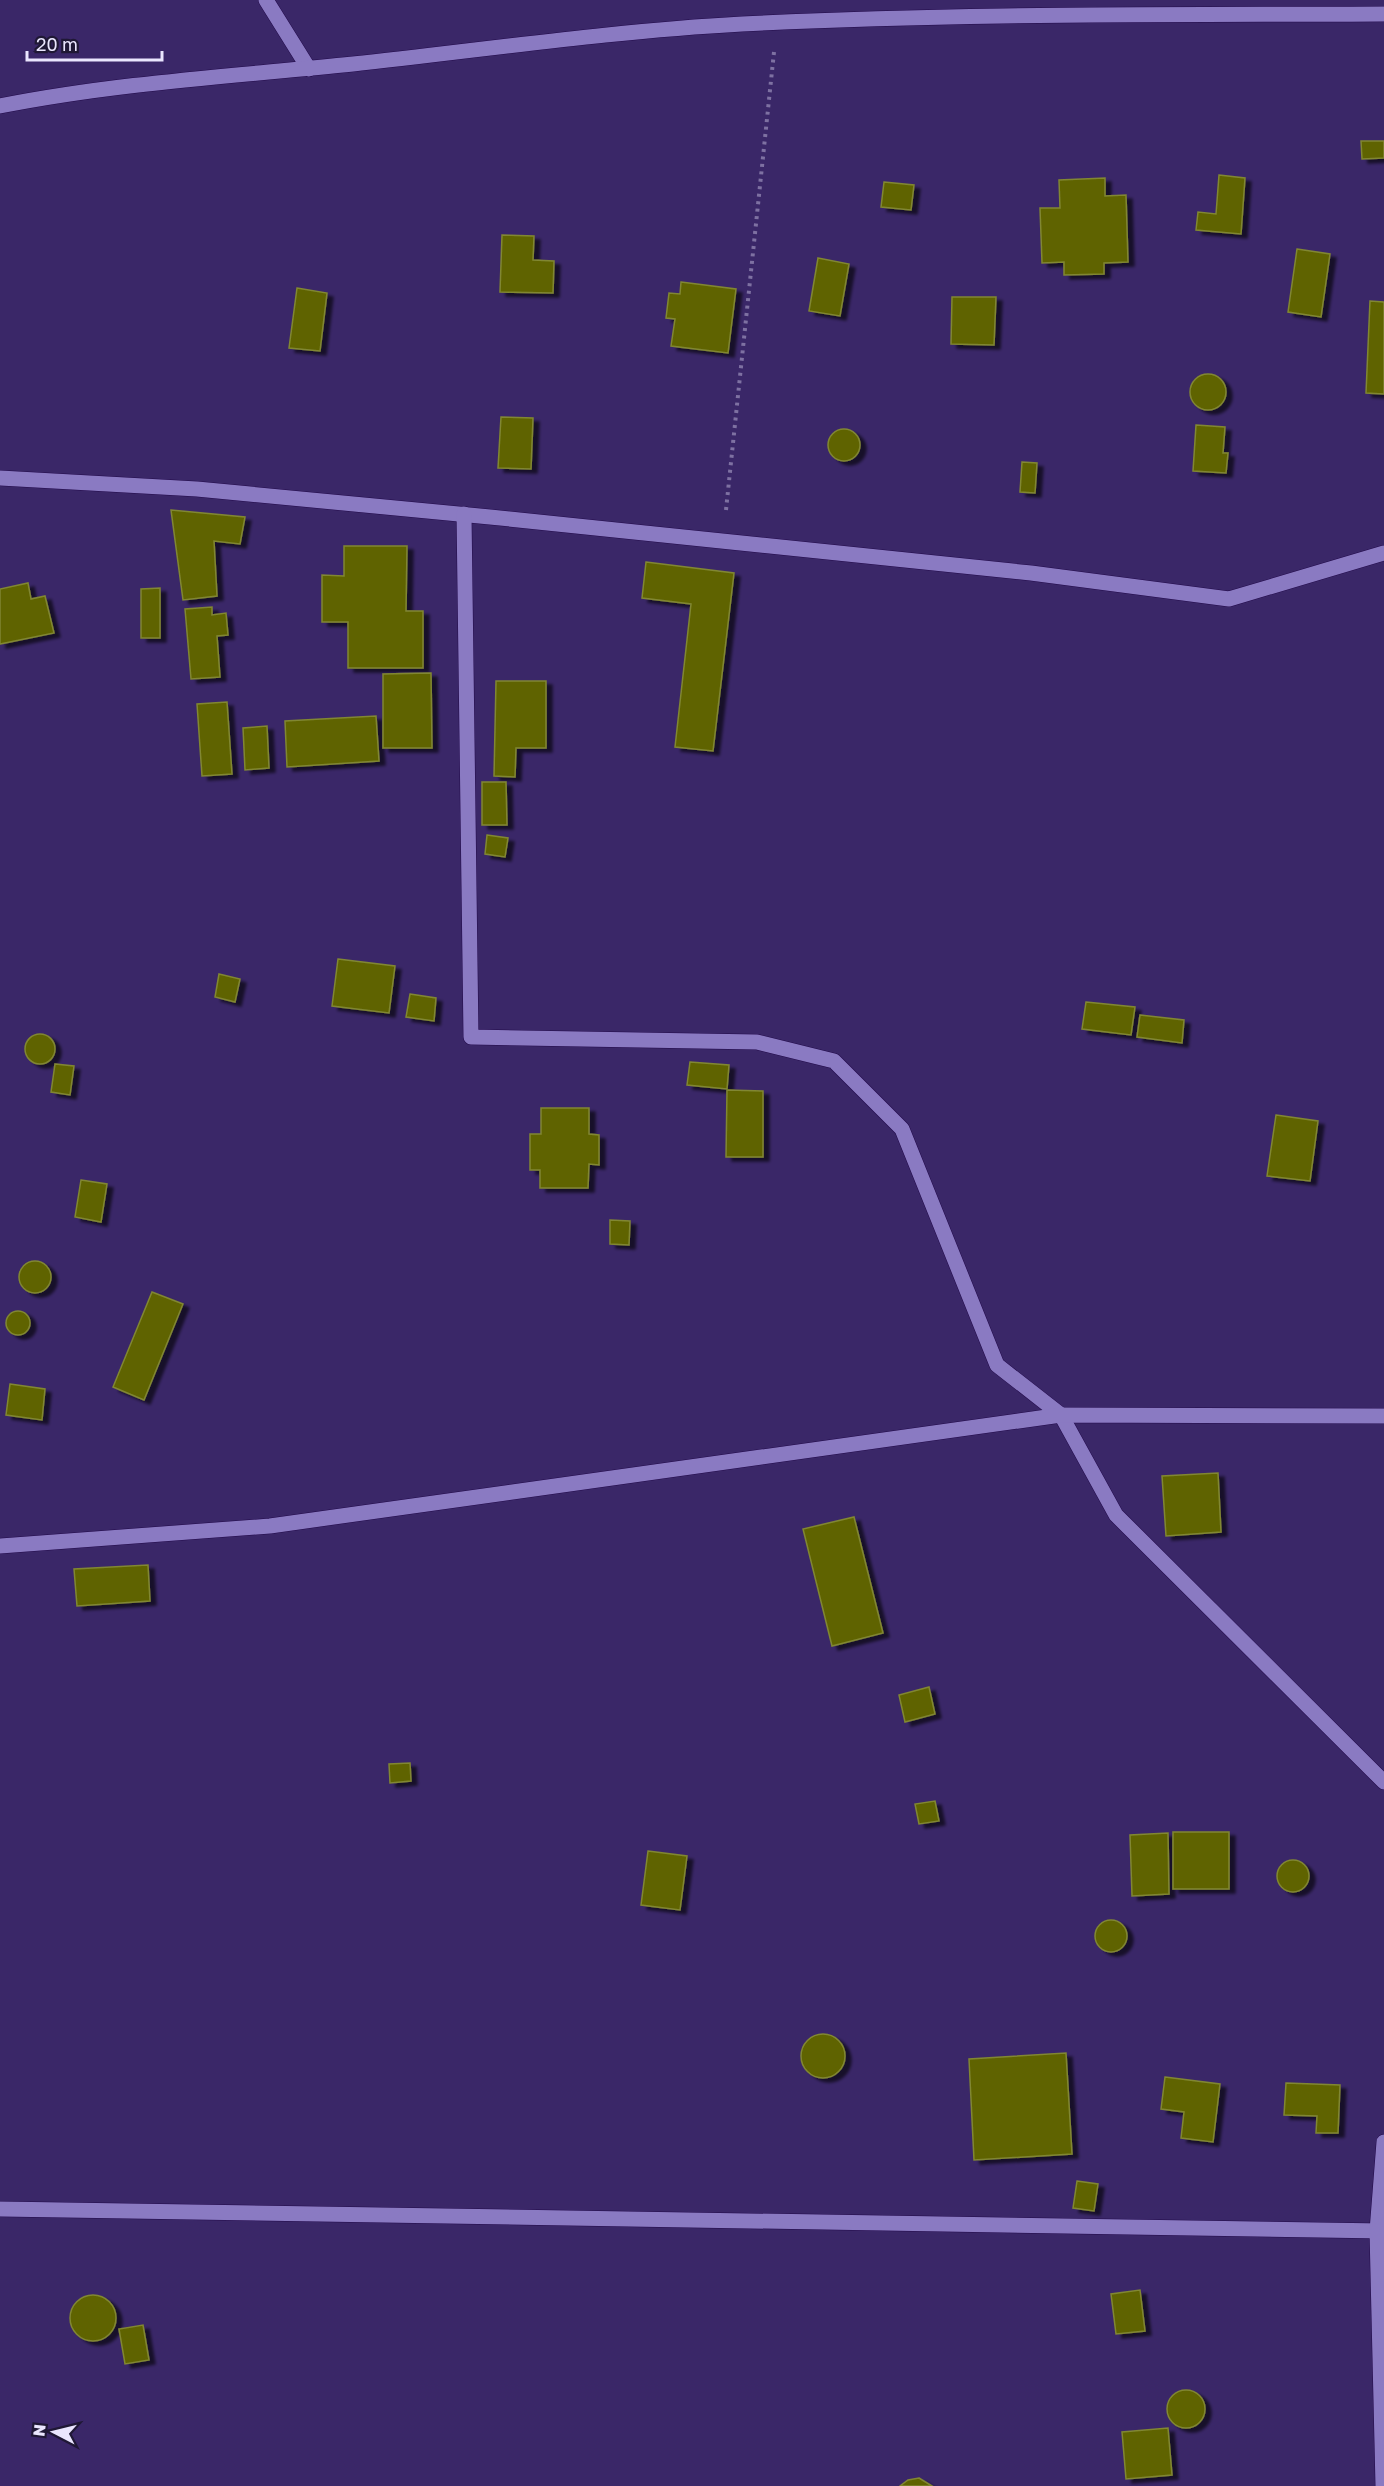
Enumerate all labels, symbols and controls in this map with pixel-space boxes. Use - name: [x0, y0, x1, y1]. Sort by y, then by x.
- scale bar: [27, 24, 162, 62]
- text: 20 m: [36, 33, 78, 55]
- north arrow: [24, 2402, 84, 2462]
- text: N: [28, 2423, 50, 2437]

